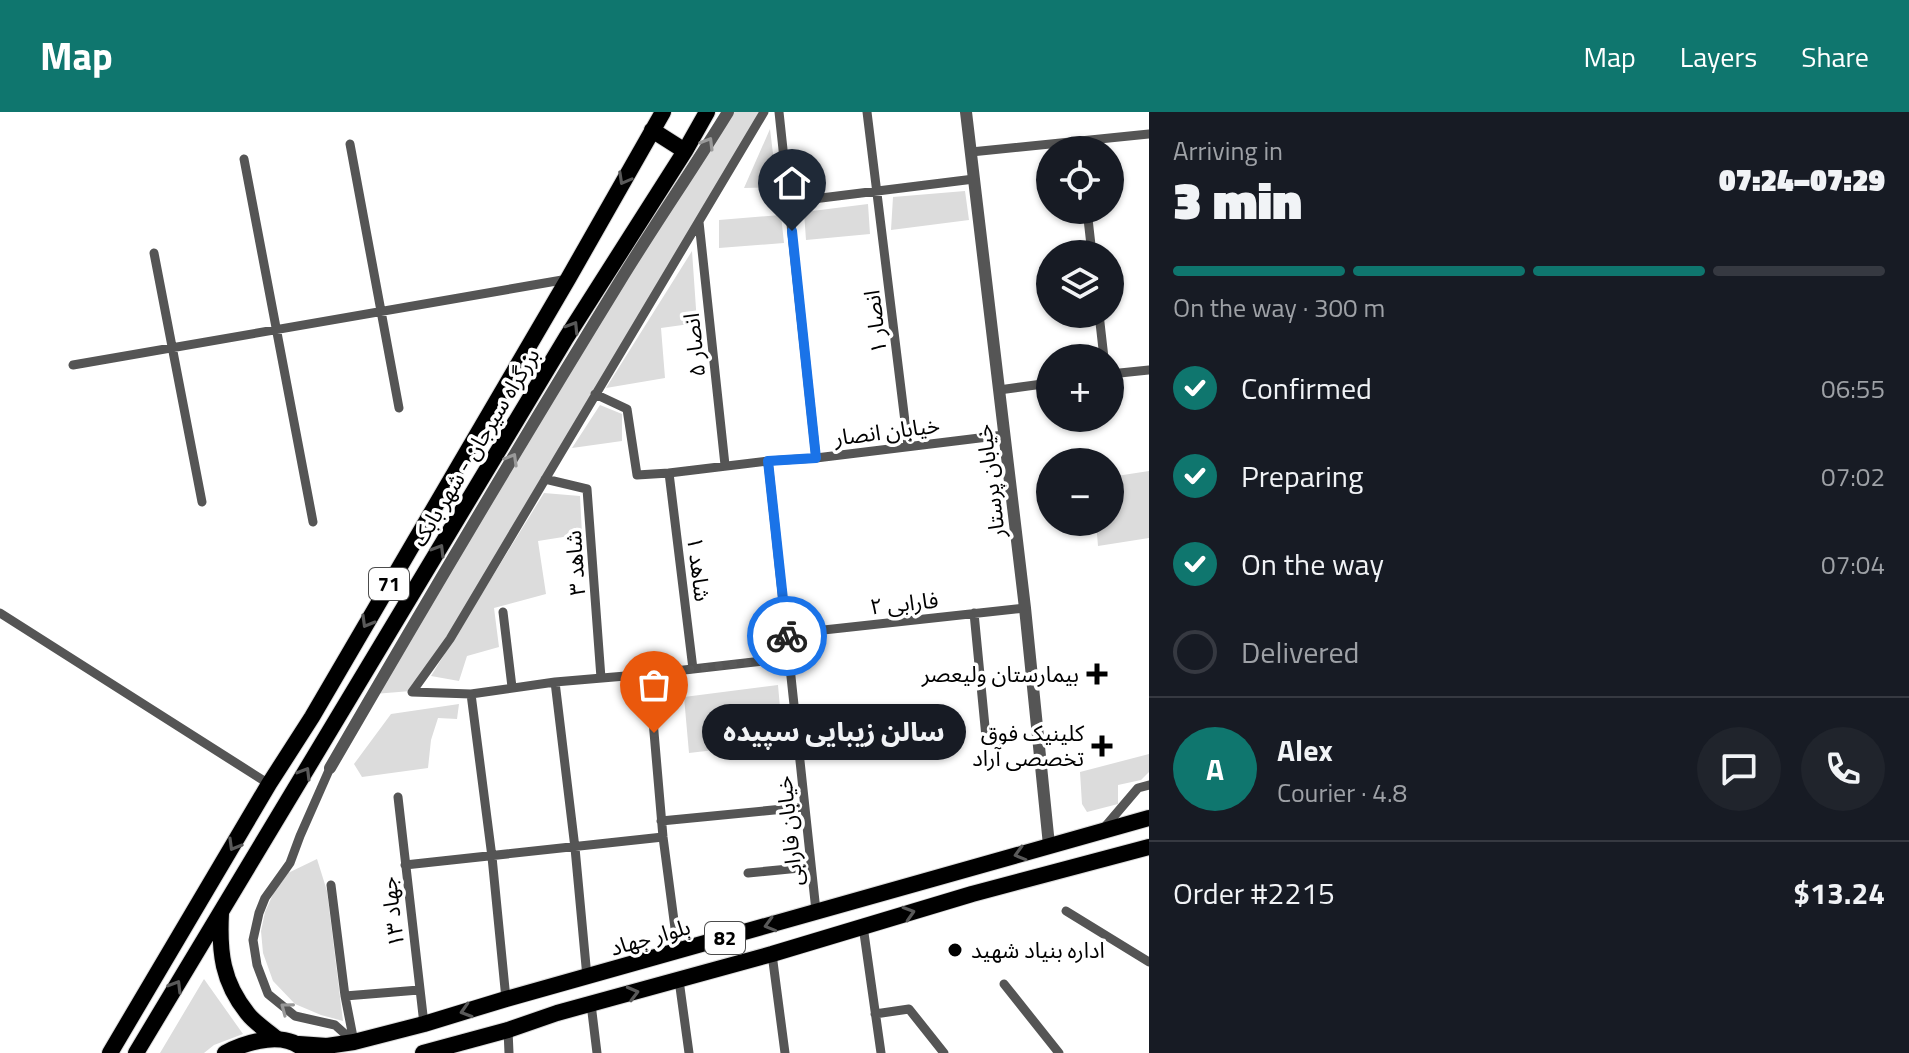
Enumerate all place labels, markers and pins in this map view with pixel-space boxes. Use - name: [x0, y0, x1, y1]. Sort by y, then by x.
- pin: [758, 149, 826, 231]
- pin: [620, 651, 688, 733]
- place label: بیمارستان ولیعصر: [921, 657, 1079, 691]
- marker: بیمارستان ولیعصر: [1086, 663, 1108, 685]
- callout: سالن زیبایی سپیده: [702, 705, 966, 761]
- place label: کلینیک فوق تخصصی آراد: [972, 716, 1085, 775]
- marker: کلینیک فوق تخصصی آراد: [1091, 735, 1113, 757]
- place label: اداره بنیاد شهید: [971, 933, 1105, 967]
- marker: اداره بنیاد شهید: [946, 941, 964, 959]

